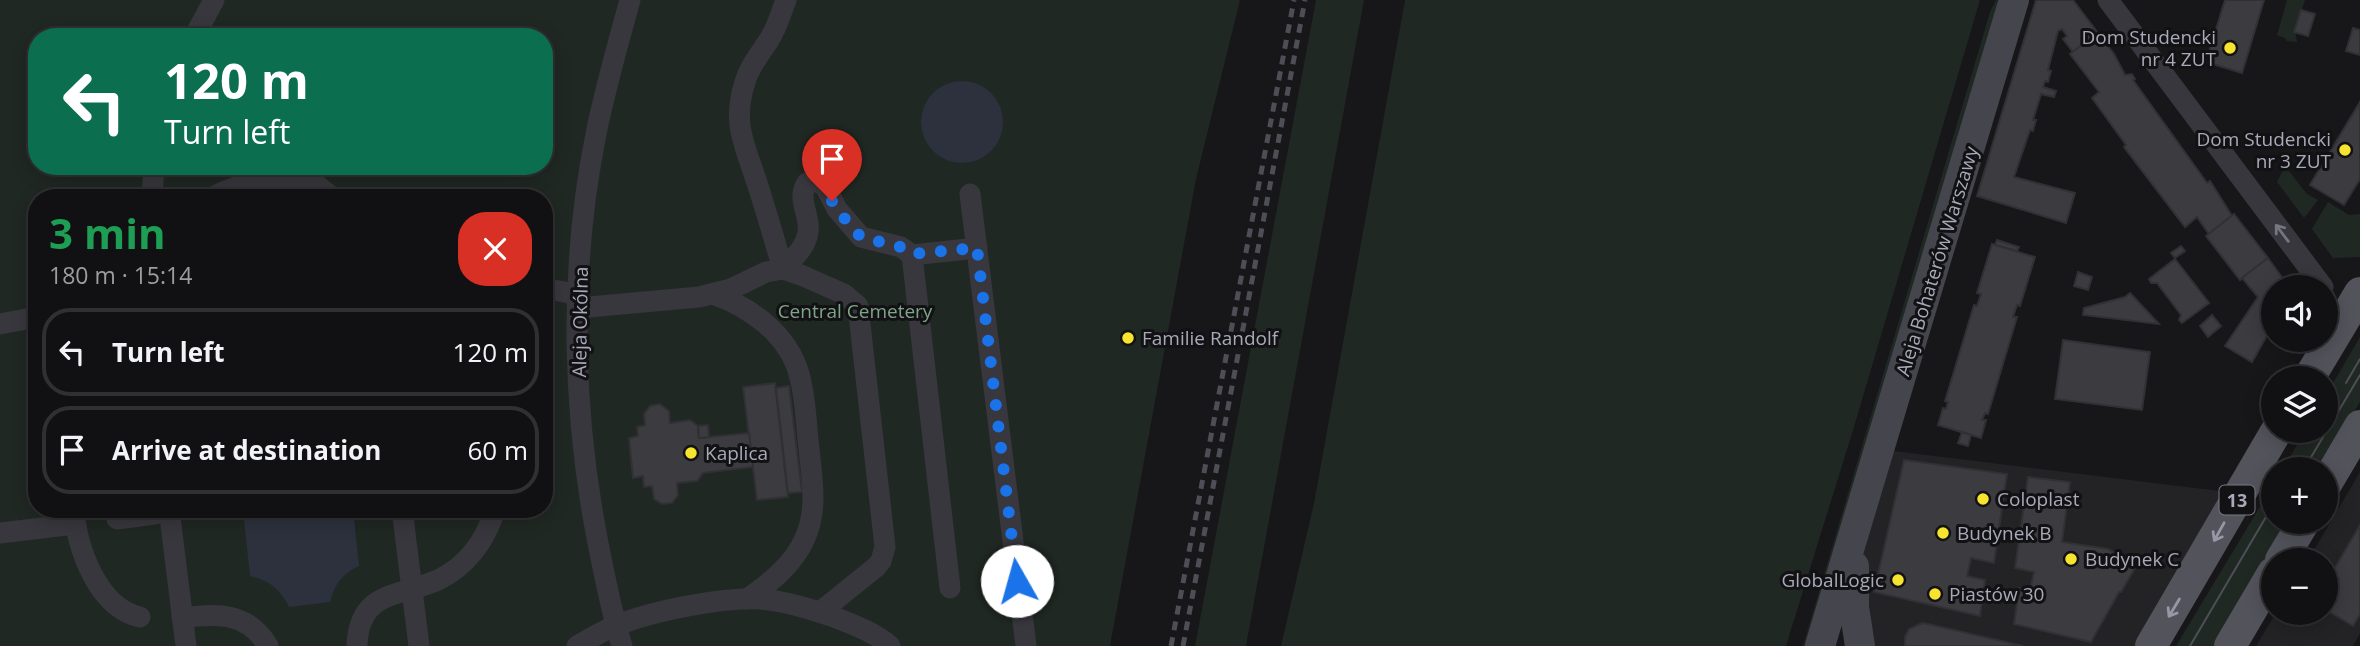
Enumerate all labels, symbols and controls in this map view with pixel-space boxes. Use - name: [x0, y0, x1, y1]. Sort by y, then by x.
- place label: Dom Studencki nr 4 ZUT: [2082, 24, 2217, 72]
- marker: Dom Studencki nr 4 ZUT: [2222, 40, 2238, 56]
- text: 120 m: [164, 47, 309, 113]
- icon: left: [49, 56, 140, 147]
- text: Turn left: [164, 110, 290, 153]
- place label: Dom Studencki nr 3 ZUT: [2197, 126, 2332, 174]
- pin: [802, 129, 862, 201]
- icon: arrive: [813, 140, 851, 178]
- marker: Dom Studencki nr 3 ZUT: [2337, 142, 2353, 158]
- street label: Aleja Bohaterów Warszawy: [1890, 143, 1984, 379]
- text: 3 min: [49, 204, 166, 261]
- button: close: [458, 212, 532, 286]
- one-way arrow: [2274, 224, 2289, 242]
- text: 180 m · 15:14: [49, 259, 192, 291]
- street label: Aleja Okólna: [566, 266, 594, 378]
- map controls: [2261, 275, 2338, 625]
- button: sound: [2261, 275, 2338, 352]
- park label: Central Cemetery: [778, 298, 933, 324]
- place label: Familie Randolf: [1142, 325, 1280, 351]
- marker: Familie Randolf: [1120, 330, 1136, 346]
- icon: left: [53, 333, 91, 371]
- text: Turn left: [112, 334, 224, 370]
- text: 120 m: [453, 334, 528, 370]
- button: layers: [2261, 366, 2338, 443]
- icon: arrive: [53, 431, 91, 469]
- text: Arrive at destination: [112, 432, 381, 468]
- text: 60 m: [467, 432, 528, 468]
- place label: Kaplica: [705, 440, 768, 466]
- marker: Kaplica: [683, 445, 699, 461]
- button: +: [2261, 457, 2338, 534]
- place label: Coloplast: [1997, 486, 2080, 512]
- road number: 13: [2220, 486, 2254, 514]
- marker: Coloplast: [1975, 491, 1991, 507]
- place label: Budynek B: [1957, 520, 2052, 546]
- one-way arrow: [2212, 521, 2225, 542]
- marker: Budynek B: [1935, 525, 1951, 541]
- position arrow: [980, 544, 1054, 618]
- place label: Budynek C: [2085, 546, 2179, 572]
- button: −: [2261, 548, 2338, 625]
- marker: Budynek C: [2063, 551, 2079, 567]
- place label: GlobalLogic: [1781, 567, 1884, 593]
- marker: GlobalLogic: [1890, 572, 1906, 588]
- place label: Piastów 30: [1949, 581, 2044, 607]
- marker: Piastów 30: [1927, 586, 1943, 602]
- one-way arrow: [2167, 597, 2181, 617]

